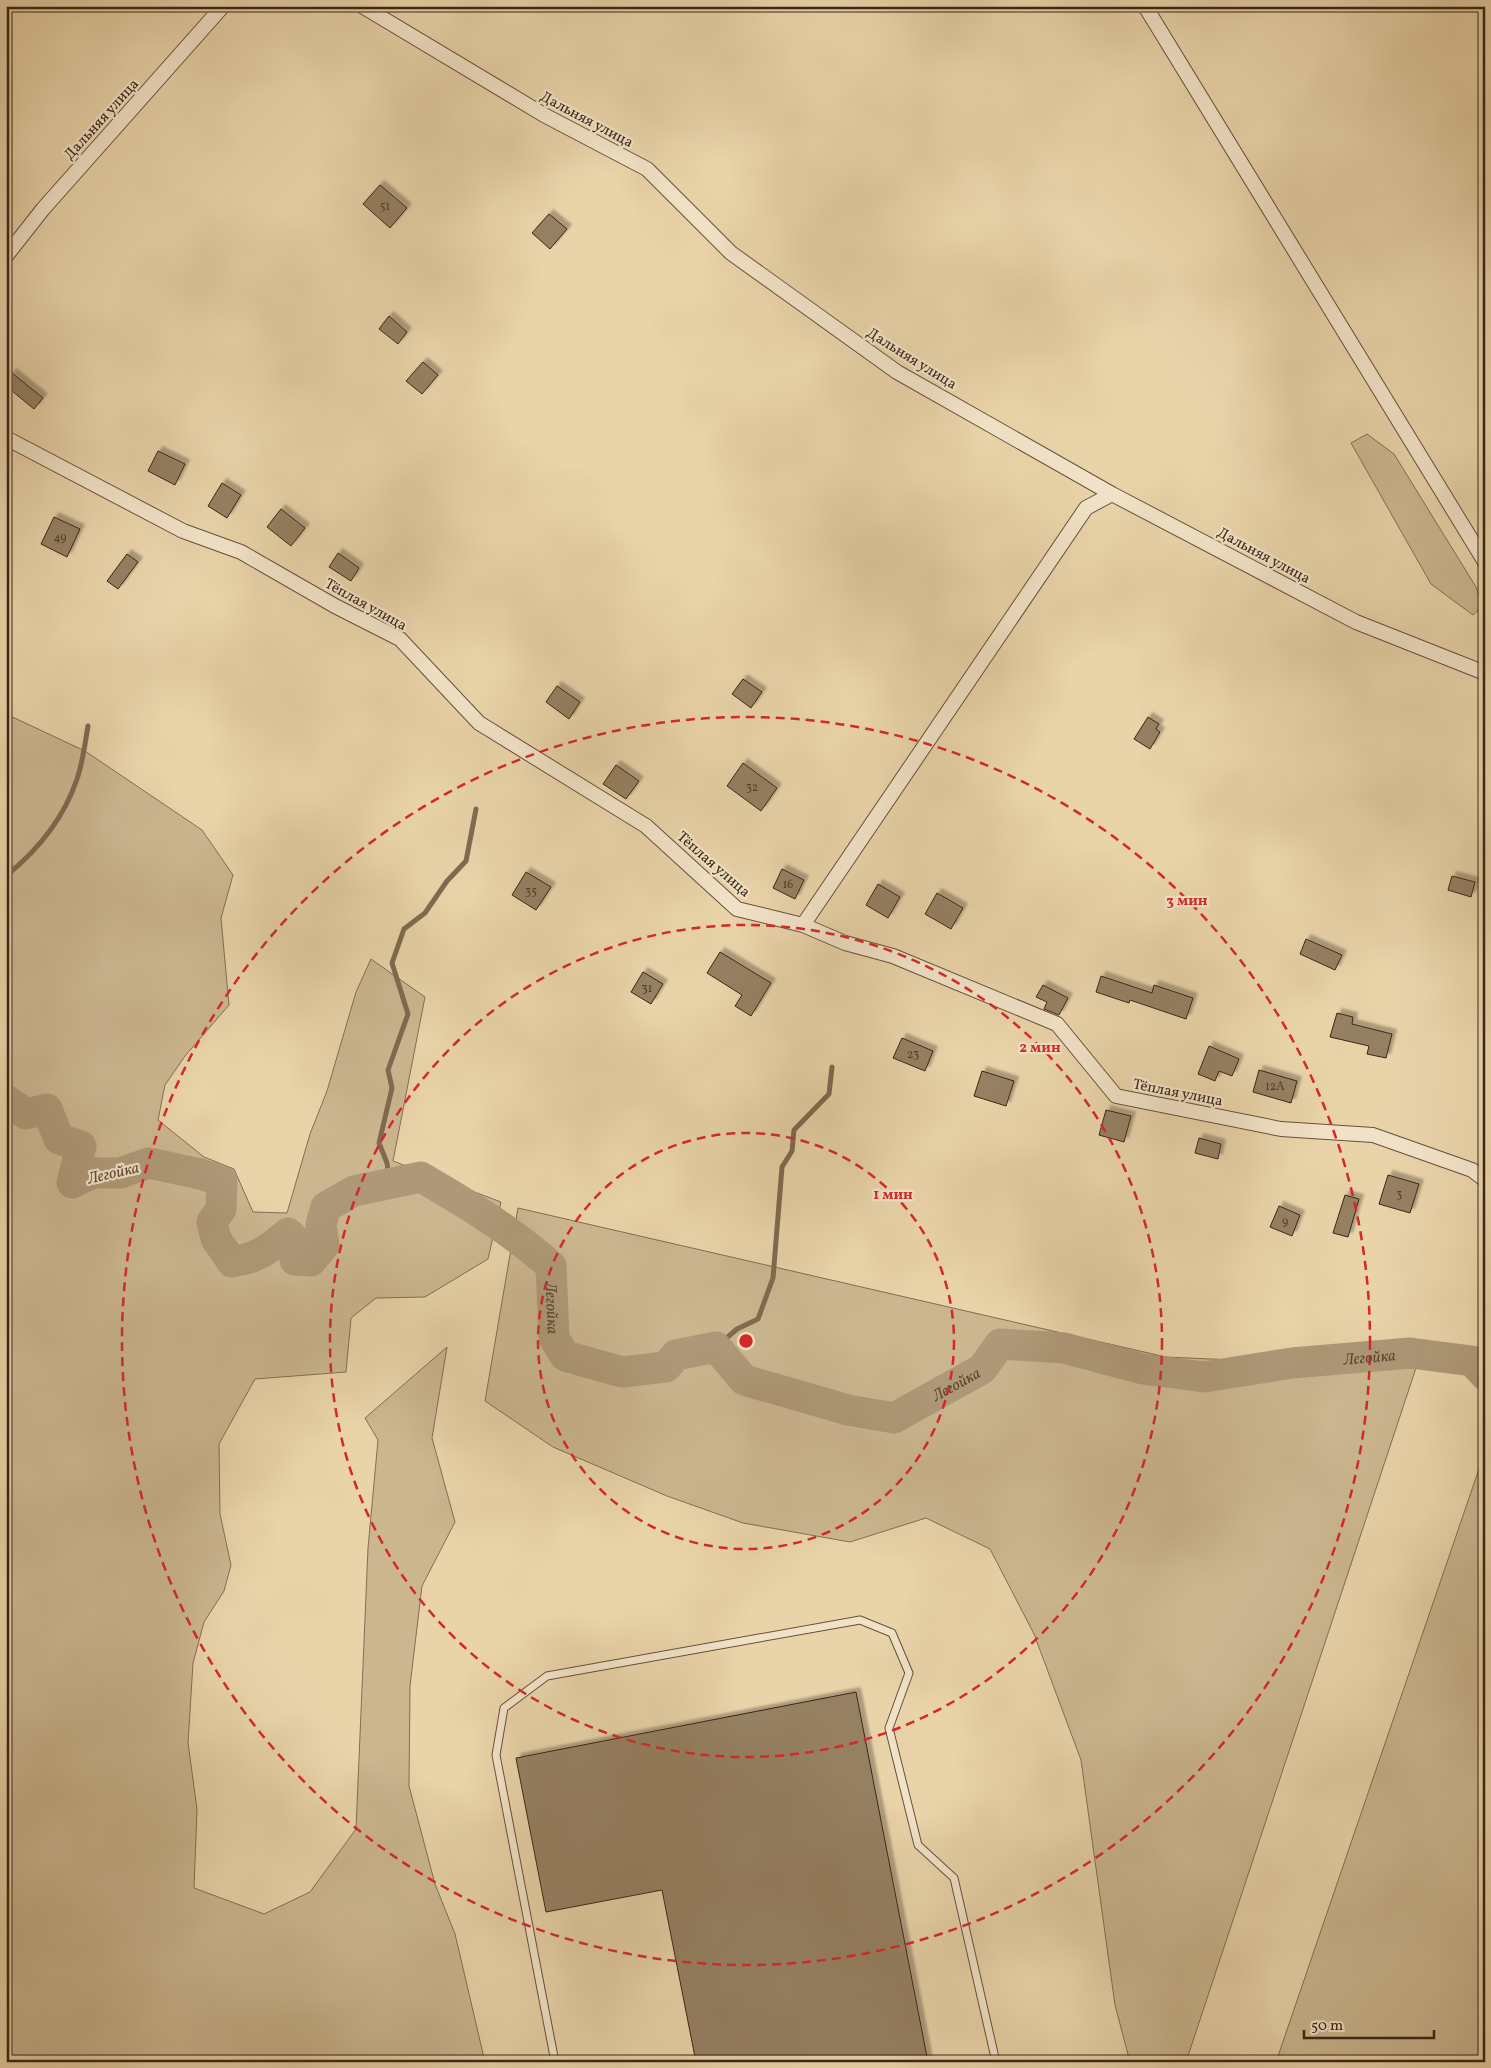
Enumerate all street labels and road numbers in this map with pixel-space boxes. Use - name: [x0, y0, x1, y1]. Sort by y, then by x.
- street label: Дальняя улица: [60, 75, 144, 165]
- street label: Дальняя улица: [536, 87, 637, 154]
- street label: Дальняя улица: [862, 323, 960, 395]
- street label: Дальняя улица: [1213, 523, 1314, 590]
- street label: Тёплая улица: [320, 574, 410, 637]
- street label: Тёплая улица: [672, 827, 754, 903]
- street label: Тёплая улица: [1131, 1074, 1225, 1112]

